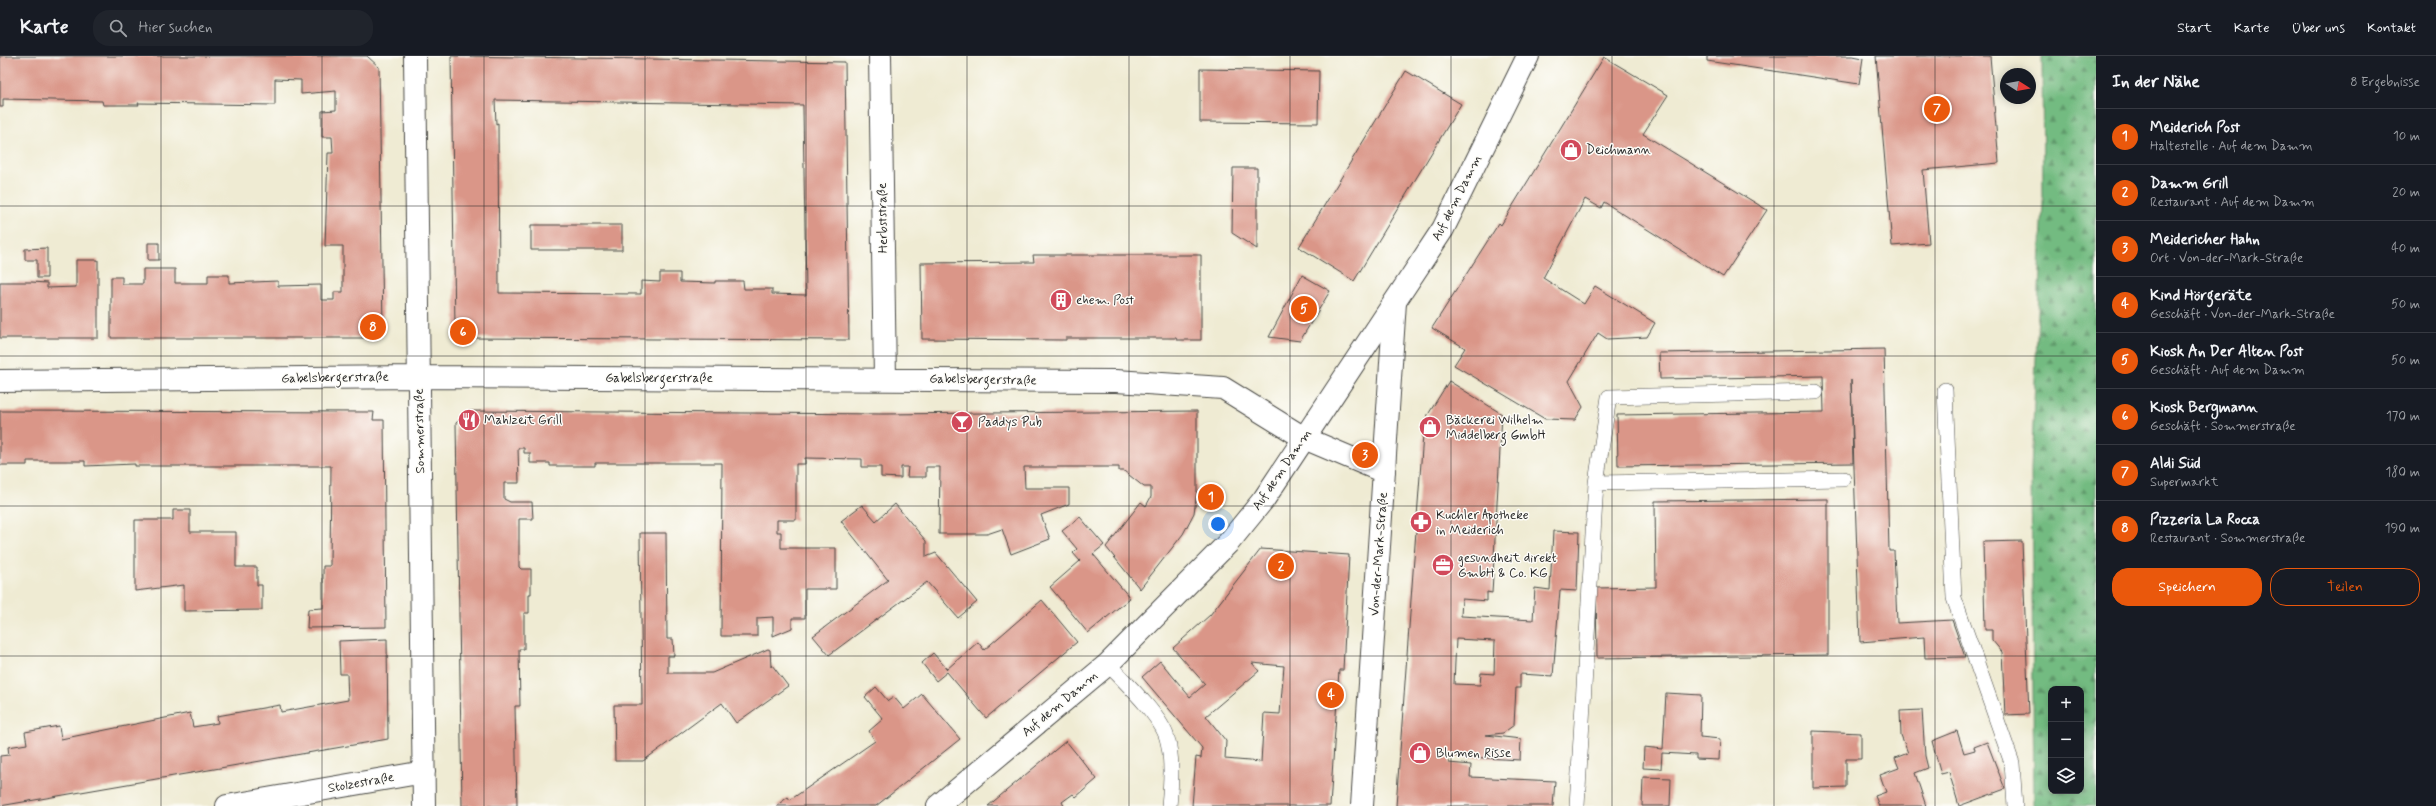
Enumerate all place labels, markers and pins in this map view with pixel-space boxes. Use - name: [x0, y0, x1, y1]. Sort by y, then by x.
- pin: 7: [1924, 94, 1950, 124]
- shop icon: Deichmann: [1558, 137, 1584, 163]
- place label: Deichmann: [1586, 142, 1651, 159]
- building icon: ehem. Post: [1048, 287, 1074, 313]
- place label: ehem. Post: [1076, 292, 1134, 309]
- pin: 5: [1291, 294, 1317, 324]
- pin: 8: [360, 312, 386, 342]
- pin: 6: [450, 317, 476, 347]
- restaurant icon: Mahlzeit Grill: [456, 407, 482, 433]
- bar icon: Paddys Pub: [949, 409, 975, 435]
- place label: Mahlzeit Grill: [484, 412, 562, 429]
- place label: Bäckerei Wilhelm Middelberg GmbH: [1446, 412, 1546, 446]
- place label: Paddys Pub: [978, 414, 1042, 431]
- shop icon: Bäckerei Wilhelm Middelberg GmbH: [1417, 414, 1443, 440]
- pin: 3: [1352, 440, 1378, 470]
- pin: 1: [1198, 482, 1224, 512]
- place label: Kuchler Apotheke in Meiderich: [1436, 507, 1529, 539]
- pharmacy icon: Kuchler Apotheke in Meiderich: [1408, 509, 1434, 535]
- place label: gesundheit direkt GmbH & Co. KG: [1458, 550, 1557, 582]
- pin: 2: [1268, 551, 1294, 581]
- office icon: gesundheit direkt GmbH & Co. KG: [1430, 552, 1456, 578]
- pin: 4: [1318, 680, 1344, 710]
- shop icon: Blumen Risse: [1407, 740, 1433, 766]
- place label: Blumen Risse: [1436, 745, 1511, 762]

